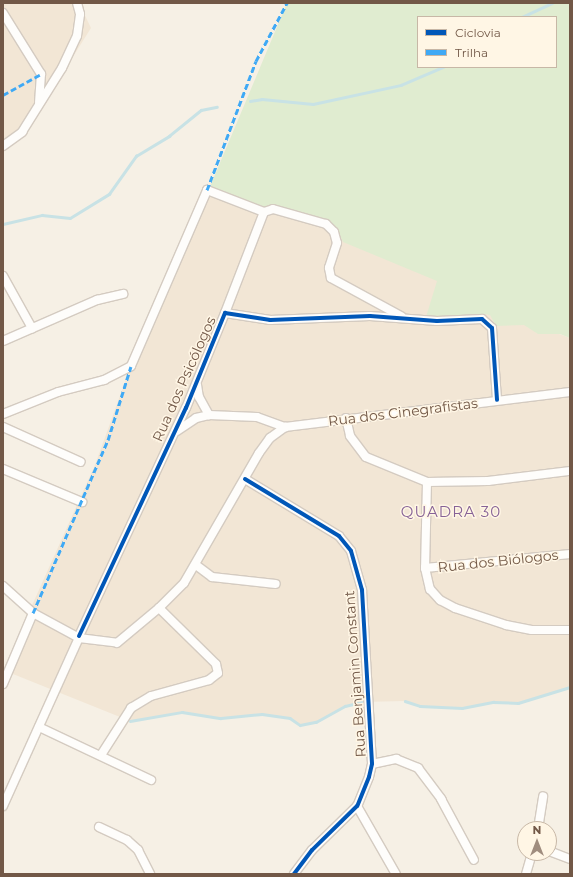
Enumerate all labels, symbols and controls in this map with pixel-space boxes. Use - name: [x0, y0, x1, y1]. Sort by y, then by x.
- legend: [417, 16, 557, 68]
- text: Ciclovia: [455, 25, 501, 40]
- text: Trilha: [455, 45, 488, 60]
- street label: Rua dos Psicólogos: [149, 314, 219, 444]
- street label: Rua dos Cinegrafistas: [327, 394, 479, 430]
- district label: QUADRA 30: [401, 503, 501, 521]
- street label: Rua dos Biólogos: [437, 546, 559, 576]
- street label: Rua Benjamin Constant: [341, 590, 369, 758]
- north arrow: [517, 821, 557, 861]
- text: N: [533, 823, 541, 837]

